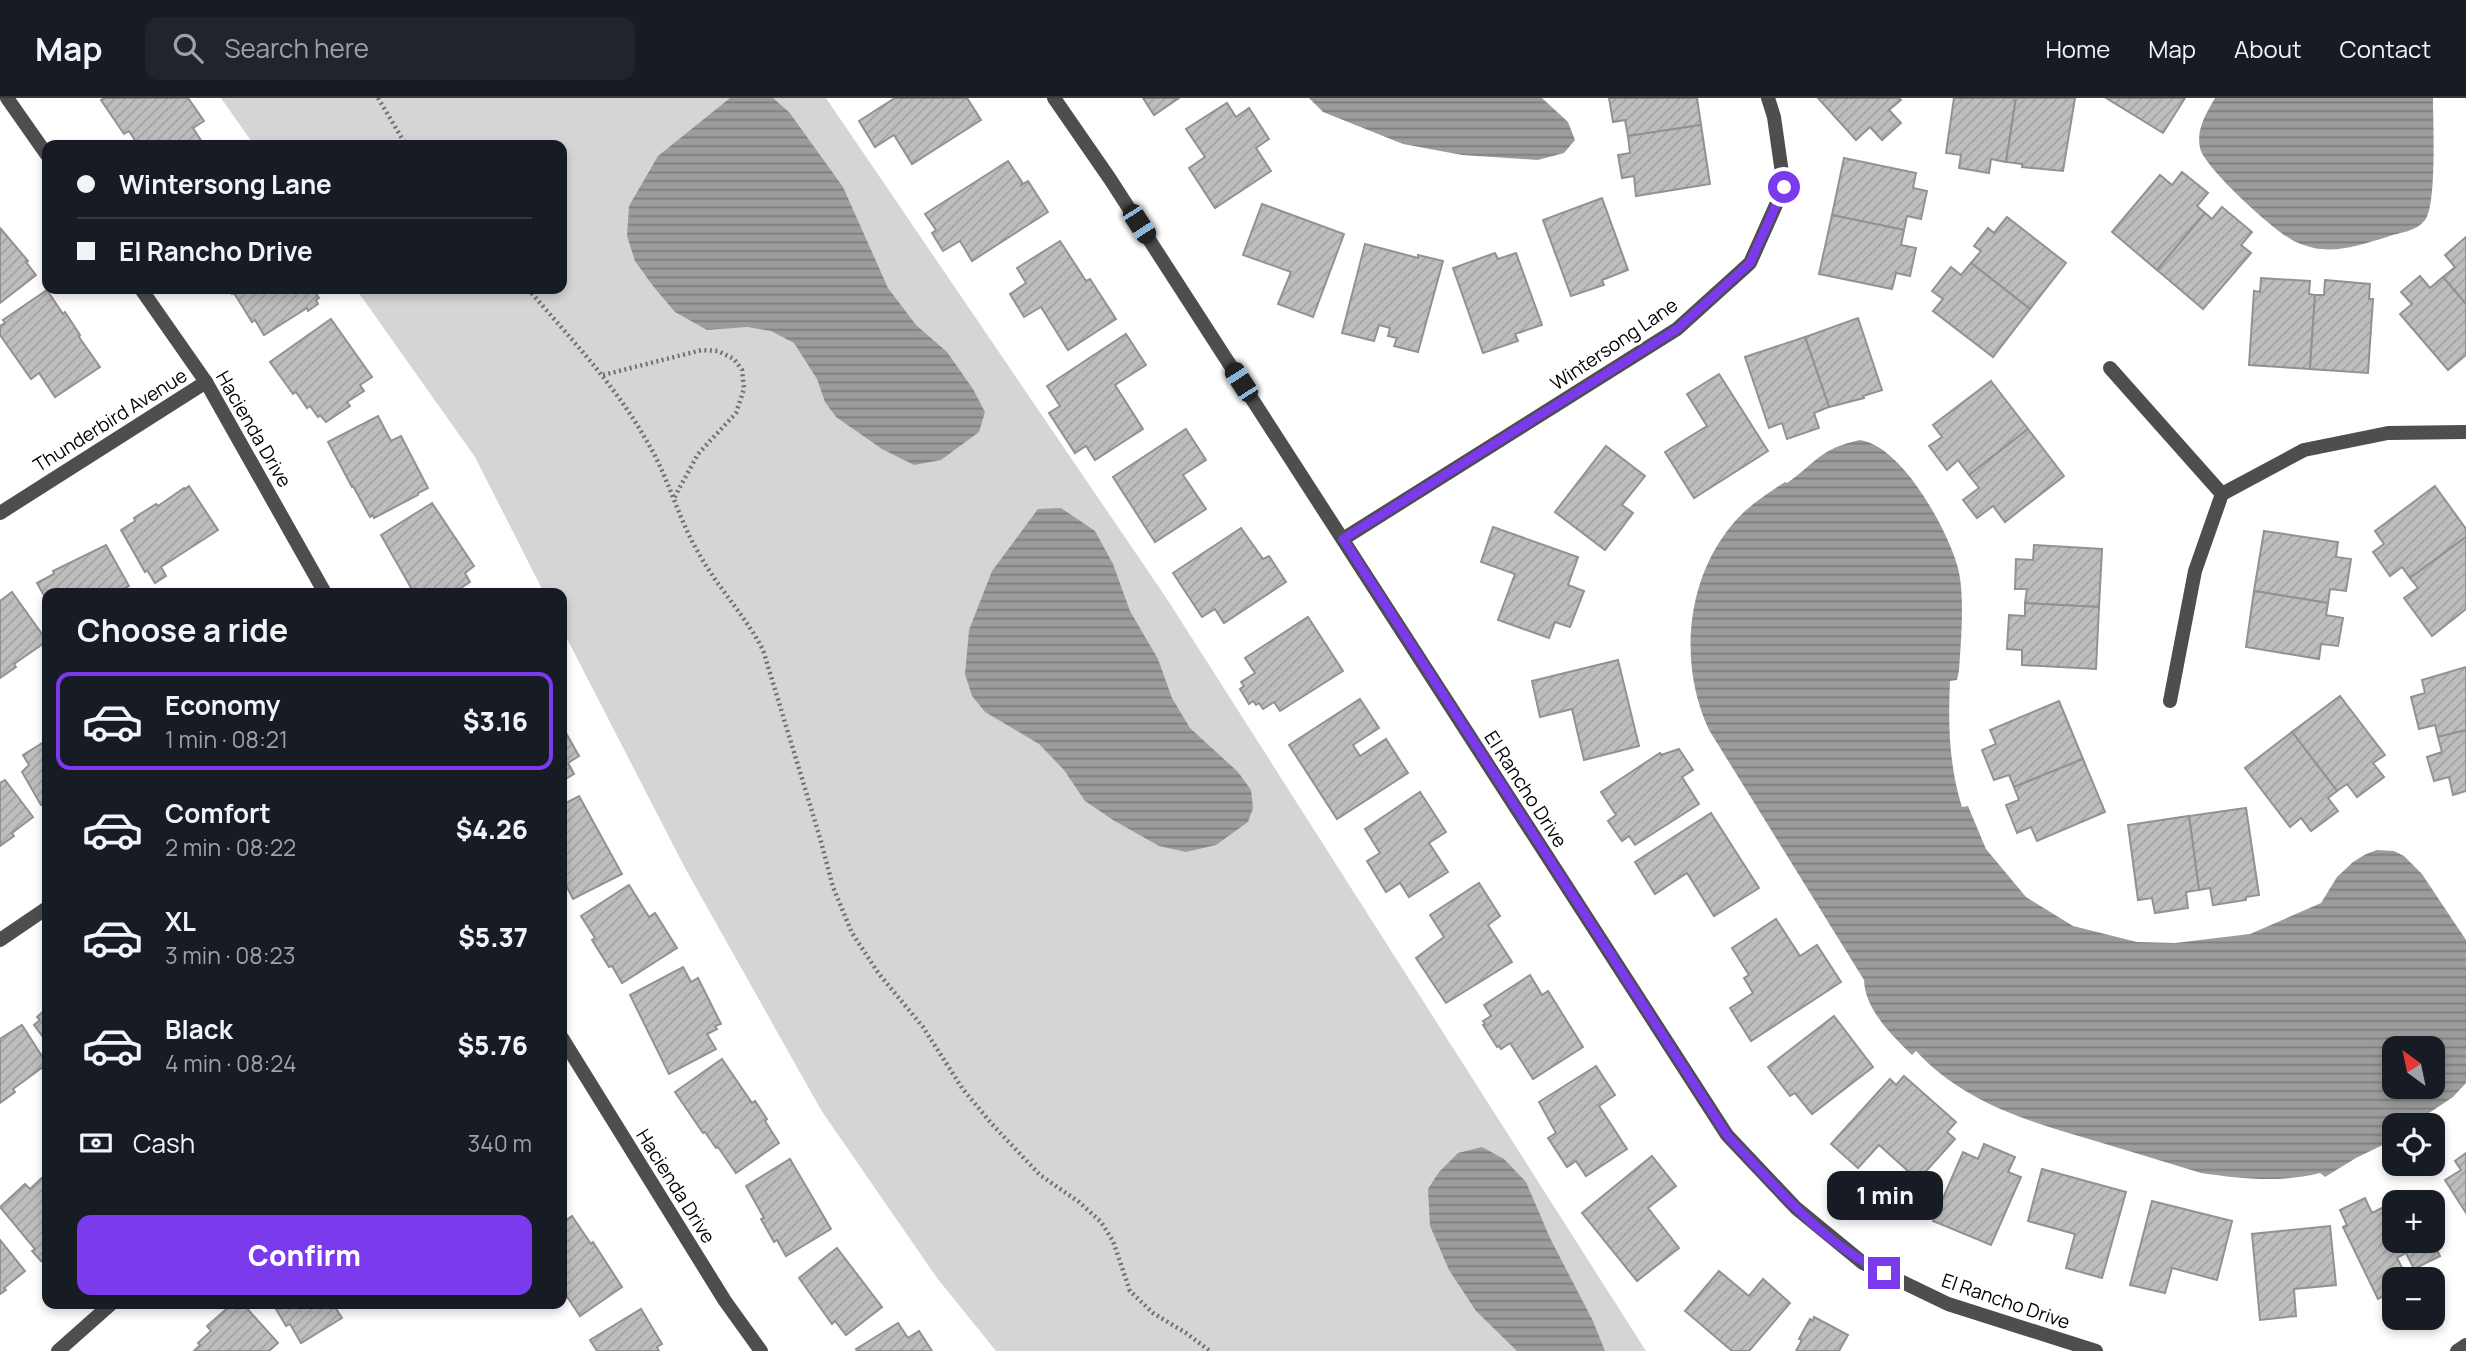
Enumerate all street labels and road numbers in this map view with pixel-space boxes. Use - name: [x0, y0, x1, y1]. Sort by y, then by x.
- street label: Wintersong Lane: [1545, 292, 1683, 396]
- street label: Thunderbird Avenue: [28, 362, 192, 478]
- street label: Hacienda Drive: [210, 366, 298, 492]
- street label: El Rancho Drive: [1479, 726, 1573, 852]
- street label: Hacienda Drive: [630, 1124, 722, 1248]
- street label: El Rancho Drive: [1938, 1267, 2074, 1335]

